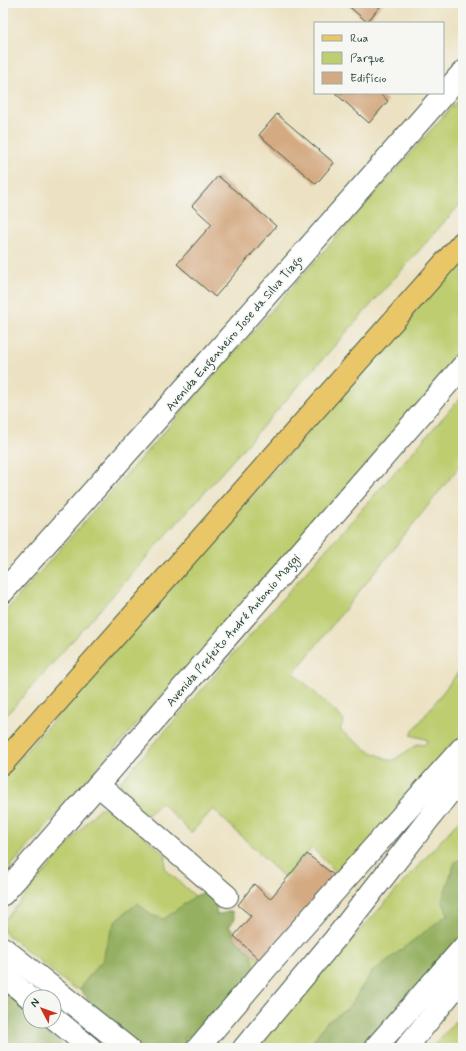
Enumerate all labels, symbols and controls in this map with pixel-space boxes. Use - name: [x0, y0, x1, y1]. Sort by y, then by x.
- legend: [314, 22, 444, 94]
- text: Rua: [350, 31, 368, 47]
- text: Parque: [350, 51, 385, 67]
- text: Edifício: [350, 71, 386, 87]
- street label: Avenida Engenheiro Jose da Silva Tiago: [163, 252, 308, 416]
- street label: Avenida Prefeito André Antonio Maggi: [163, 551, 305, 711]
- north arrow: [22, 989, 62, 1029]
- text: N: [28, 996, 43, 1010]

